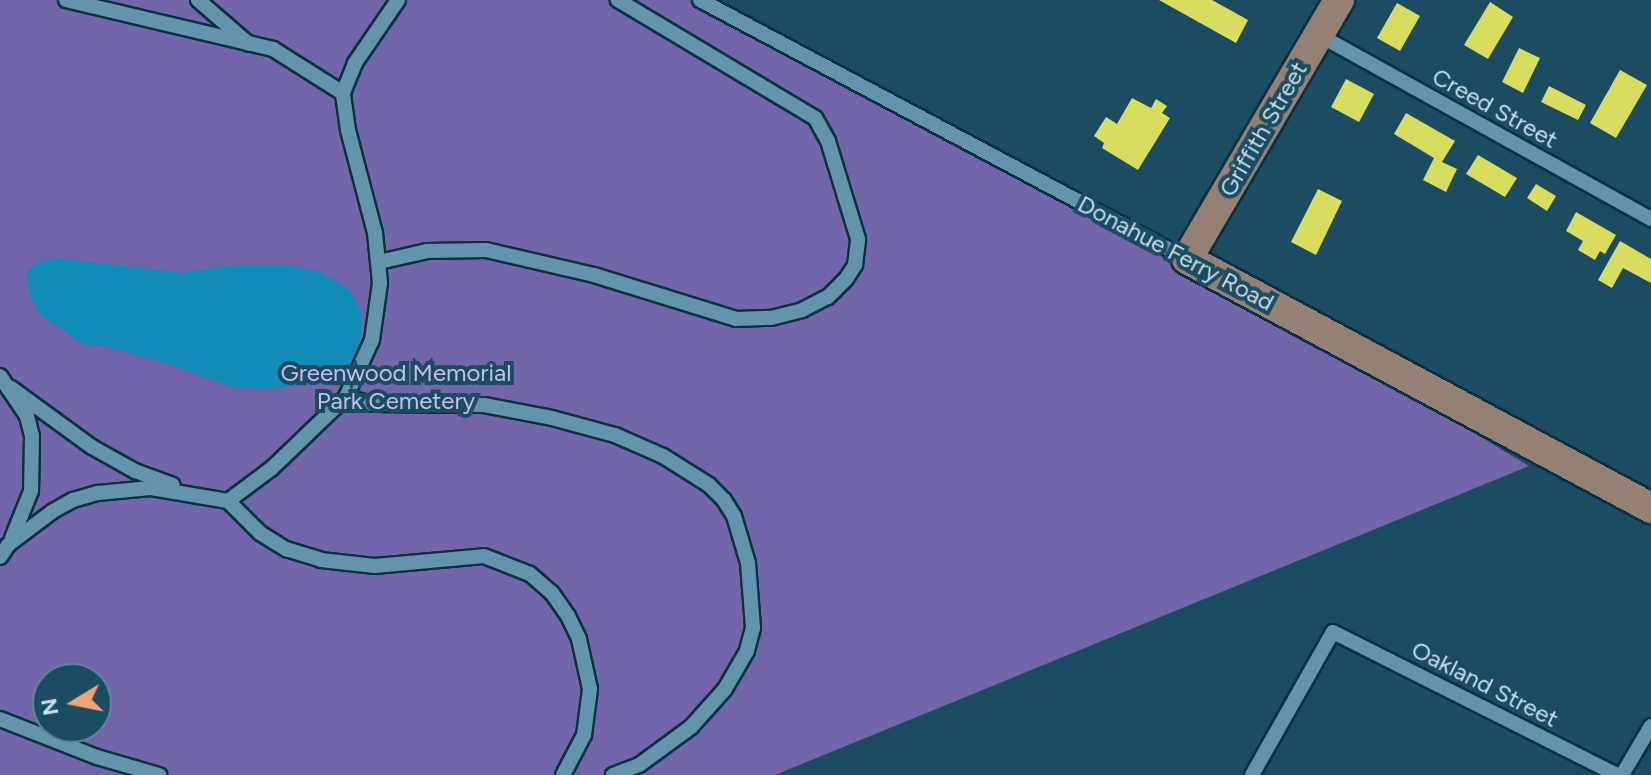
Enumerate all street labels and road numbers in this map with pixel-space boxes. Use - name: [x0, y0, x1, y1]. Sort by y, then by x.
- street label: Griffith Street: [1213, 57, 1313, 201]
- street label: Creed Street: [1427, 62, 1563, 154]
- street label: Donahue Ferry Road: [1073, 189, 1279, 317]
- street label: Oakland Street: [1407, 635, 1563, 733]

